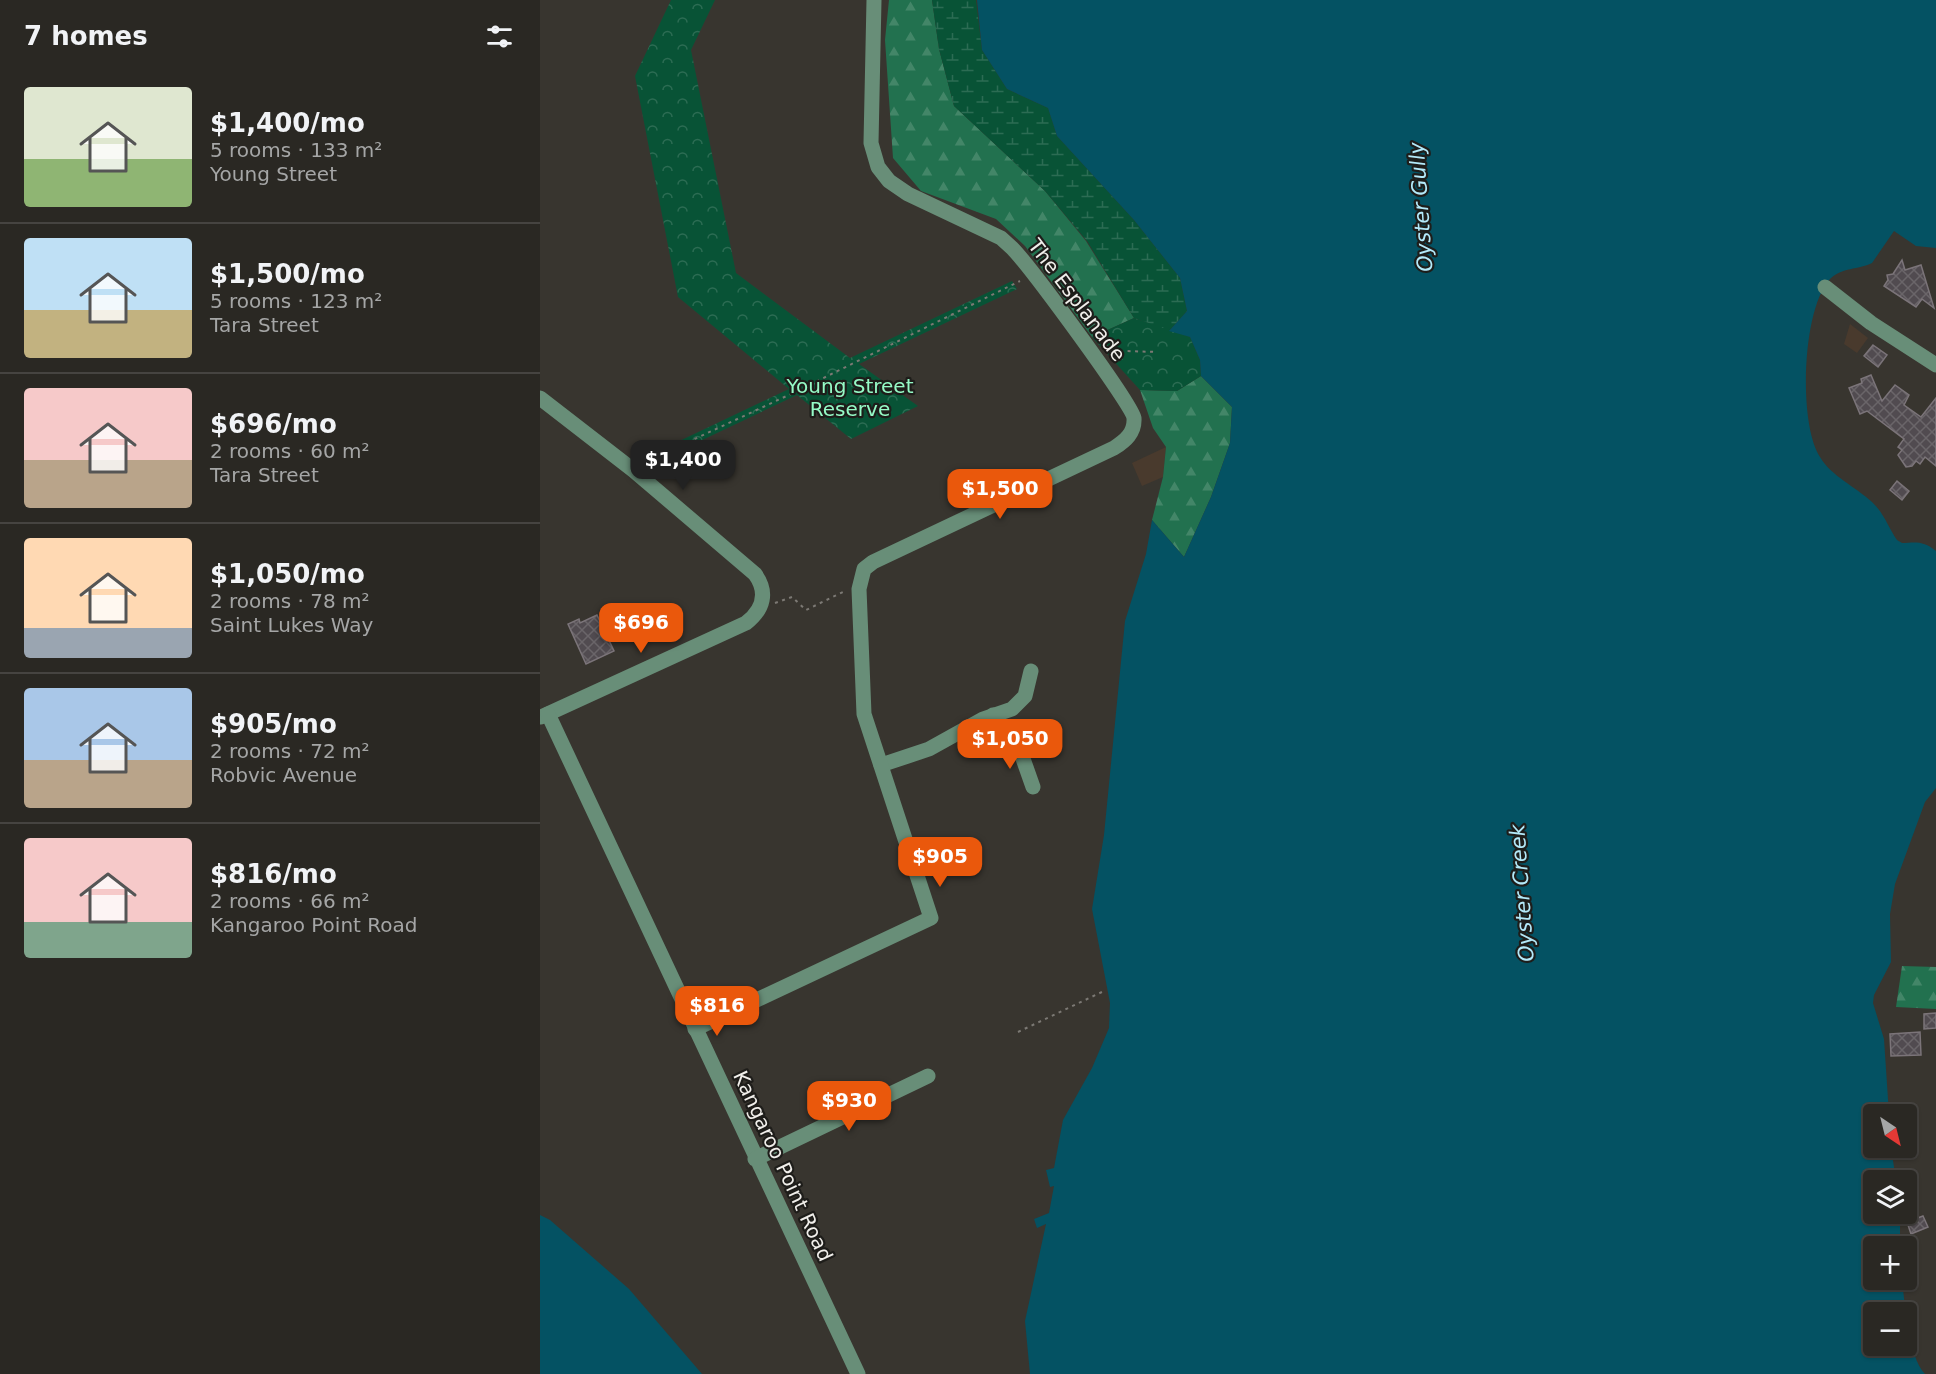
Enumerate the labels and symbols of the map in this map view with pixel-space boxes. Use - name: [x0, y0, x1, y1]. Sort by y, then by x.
- water label: Oyster Gully: [1404, 141, 1438, 273]
- street label: The Esplanade: [1023, 233, 1131, 366]
- park label: Young Street Reserve: [786, 374, 914, 421]
- pin: $1,400: [634, 440, 732, 491]
- pin: $1,500: [951, 469, 1049, 520]
- pin: $696: [605, 603, 677, 654]
- pin: $1,050: [961, 719, 1059, 770]
- water label: Oyster Creek: [1505, 823, 1539, 963]
- pin: $905: [904, 837, 976, 888]
- pin: $816: [681, 986, 753, 1037]
- street label: Kangaroo Point Road: [728, 1067, 838, 1265]
- pin: $930: [813, 1081, 885, 1132]
- north arrow: [1863, 1104, 1917, 1158]

